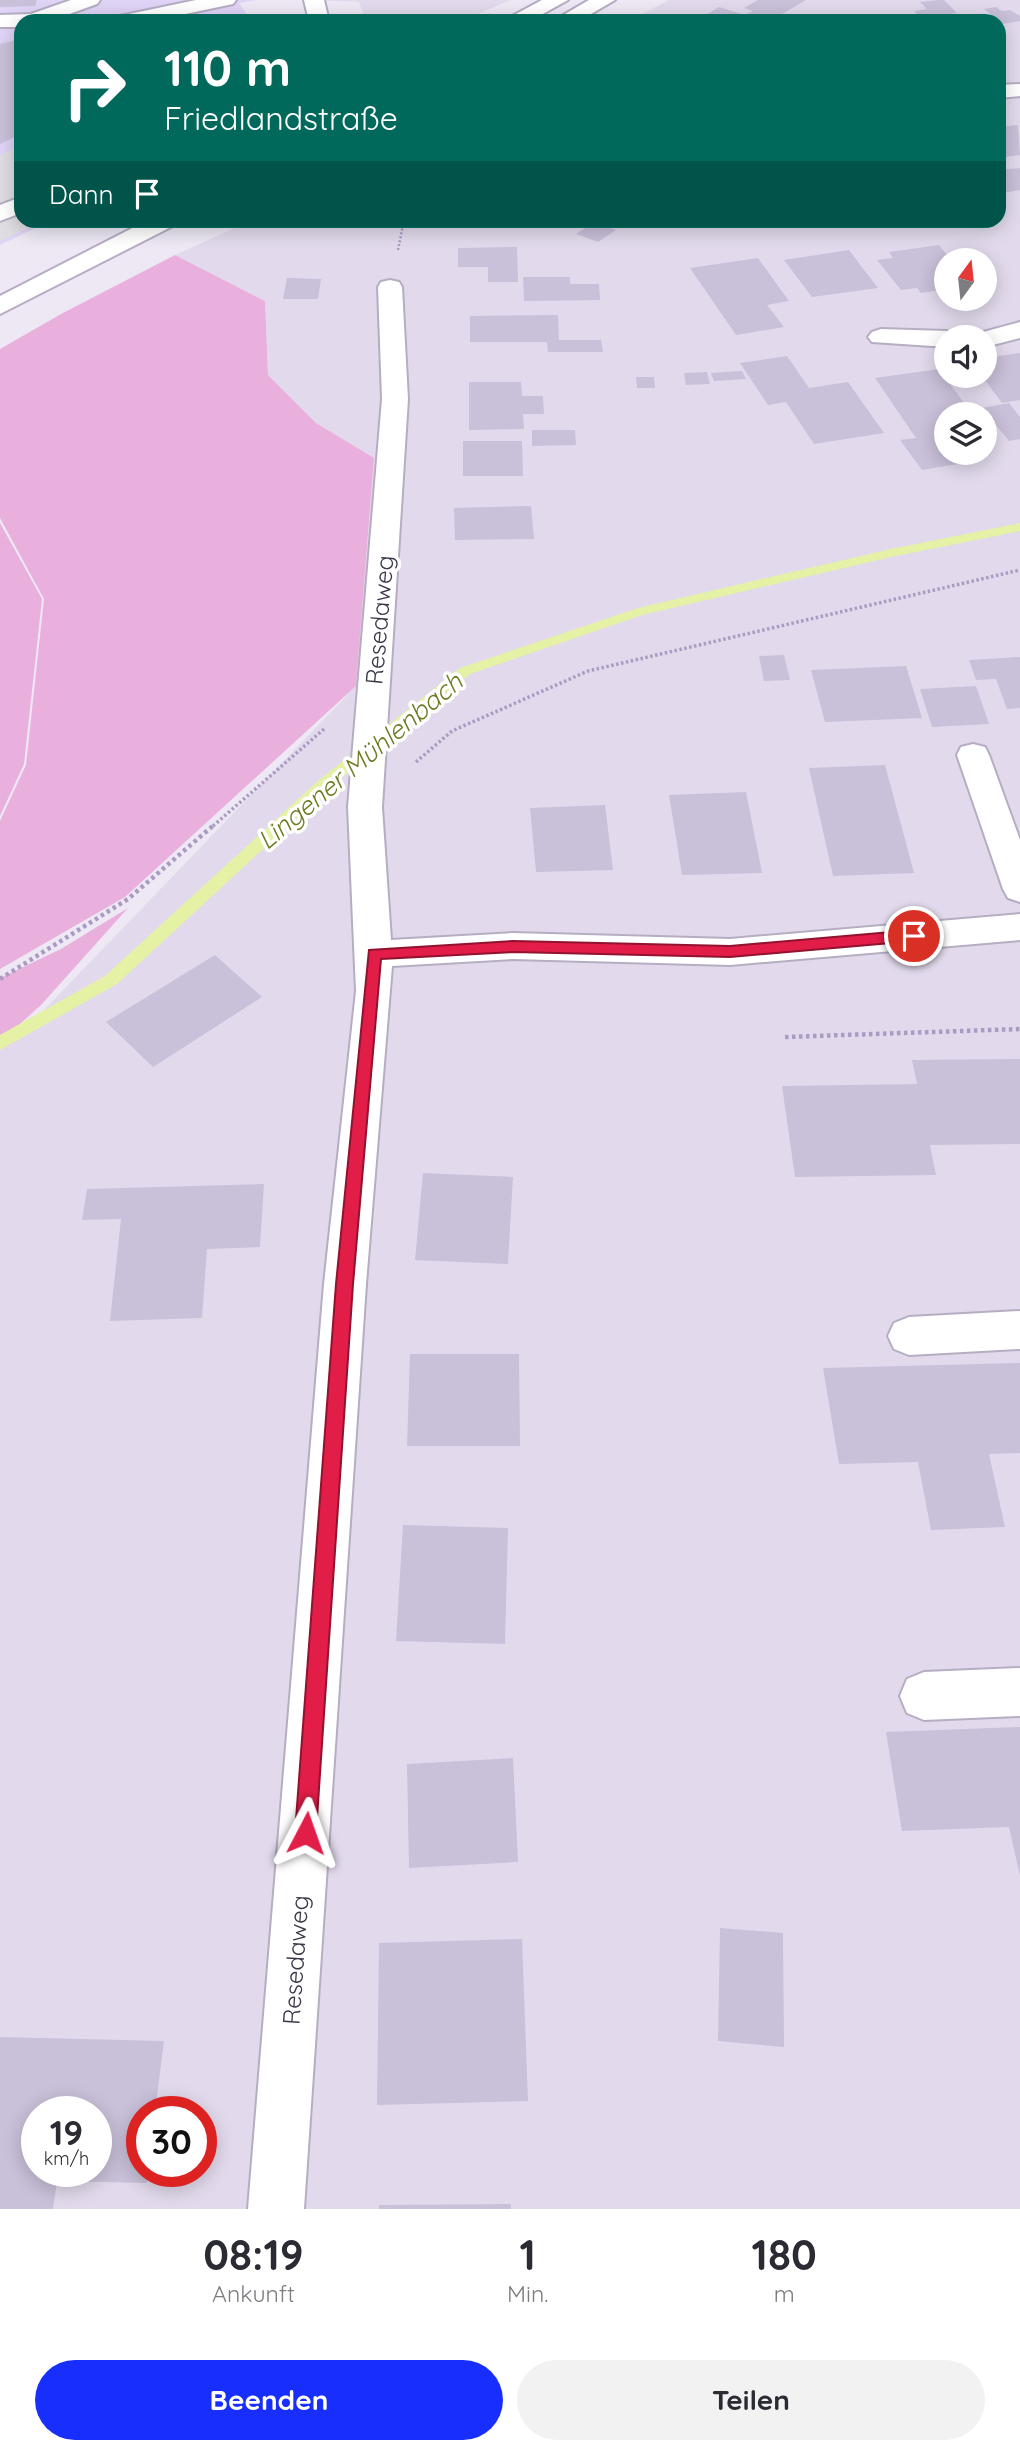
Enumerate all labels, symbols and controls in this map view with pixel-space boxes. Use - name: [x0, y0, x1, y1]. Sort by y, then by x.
- text: 110 m: [164, 37, 291, 98]
- icon: right: [49, 42, 140, 133]
- text: Friedlandstraße: [164, 98, 398, 138]
- icon: arrive: [128, 175, 166, 213]
- text: Dann: [49, 178, 114, 211]
- north arrow: [934, 248, 998, 312]
- map controls: [934, 248, 997, 465]
- button: sound: [934, 325, 997, 388]
- button: layers: [934, 402, 997, 465]
- street label: Resedaweg: [358, 554, 400, 686]
- water label: Lingener Mühlenbach: [250, 664, 470, 856]
- pin: [884, 906, 944, 966]
- icon: arrive: [895, 917, 933, 955]
- position arrow: [269, 1796, 343, 1870]
- street label: Resedaweg: [276, 1894, 314, 2026]
- speed limit sign: 30: [126, 2096, 217, 2187]
- text: 19: [50, 2110, 83, 2154]
- text: km/h: [44, 2147, 89, 2170]
- text: 08:19: [203, 2228, 304, 2281]
- text: 1: [519, 2228, 536, 2281]
- text: 180: [752, 2228, 817, 2281]
- text: Ankunft: [212, 2279, 295, 2308]
- text: Min.: [507, 2279, 548, 2308]
- text: m: [774, 2279, 795, 2308]
- button: Beenden: [35, 2360, 503, 2440]
- button: Teilen: [517, 2360, 985, 2440]

